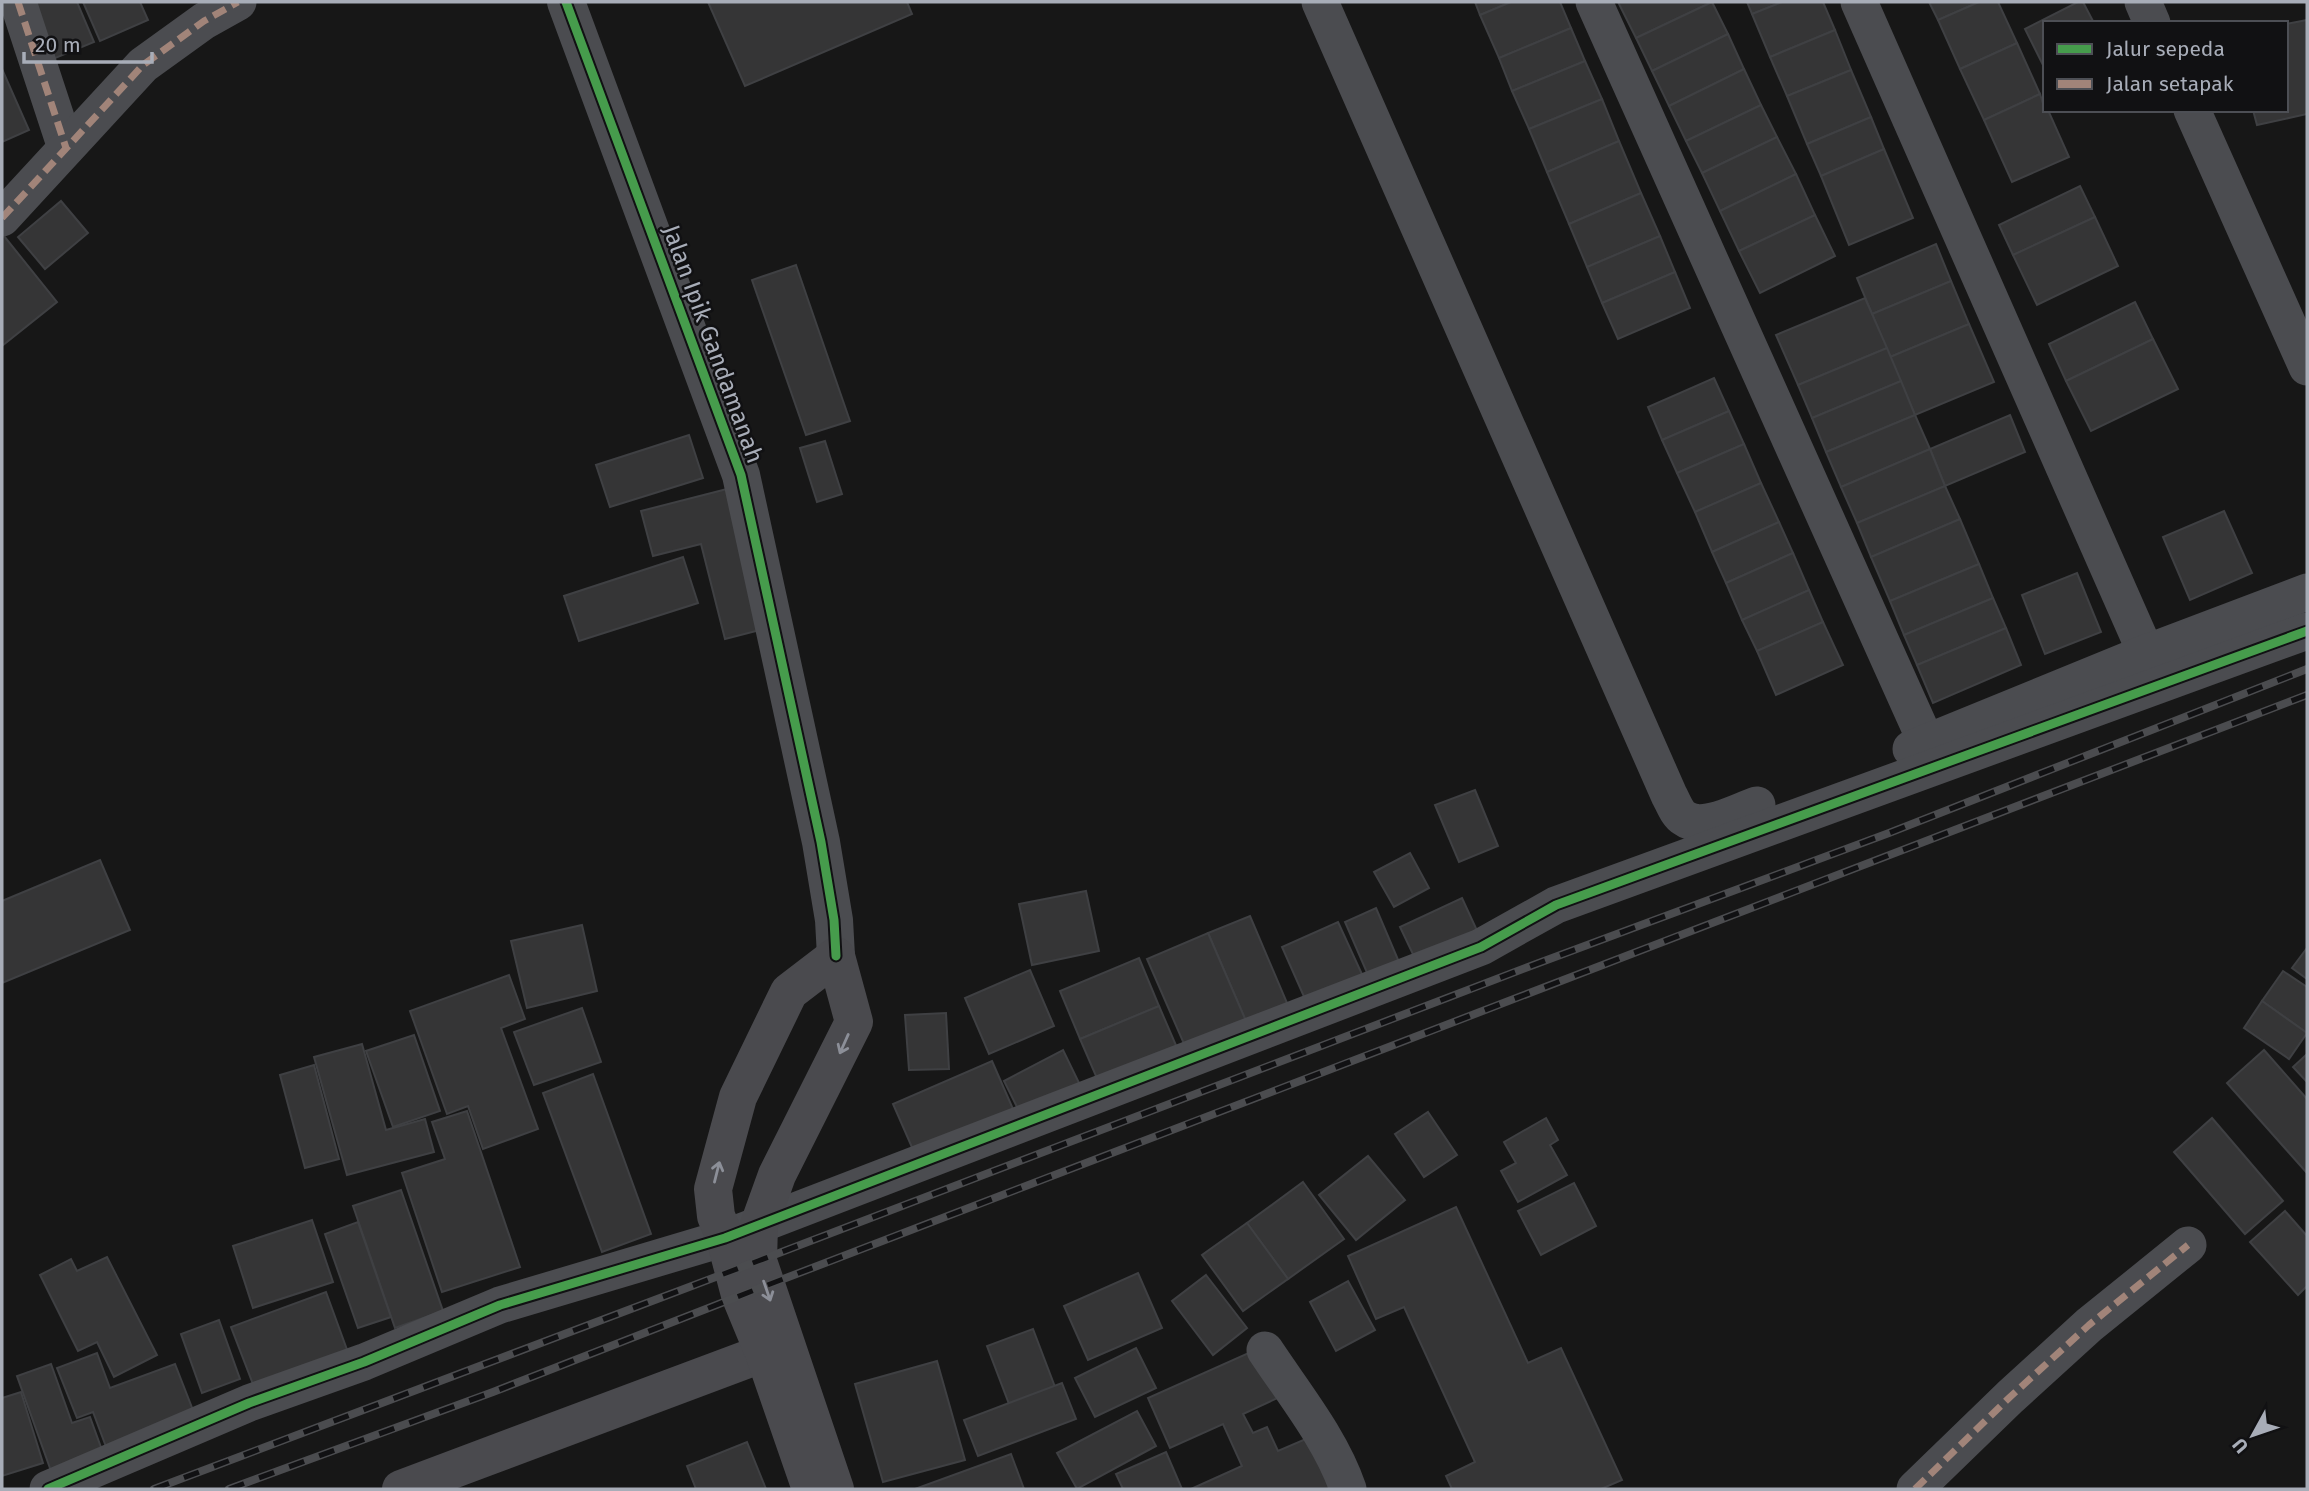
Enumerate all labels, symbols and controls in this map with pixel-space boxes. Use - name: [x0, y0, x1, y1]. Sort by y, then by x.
- scale bar: [24, 21, 152, 65]
- legend: [2043, 21, 2288, 112]
- text: 20 m: [35, 32, 81, 58]
- text: Jalur sepeda: [2106, 36, 2225, 62]
- text: Jalan setapak: [2106, 71, 2234, 97]
- street label: Jalan Ipik Gandamanah: [657, 221, 769, 467]
- one-way arrow: [837, 1033, 850, 1054]
- one-way arrow: [711, 1162, 724, 1184]
- one-way arrow: [762, 1280, 774, 1302]
- north arrow: [2218, 1400, 2288, 1470]
- text: U: [2228, 1433, 2253, 1458]

